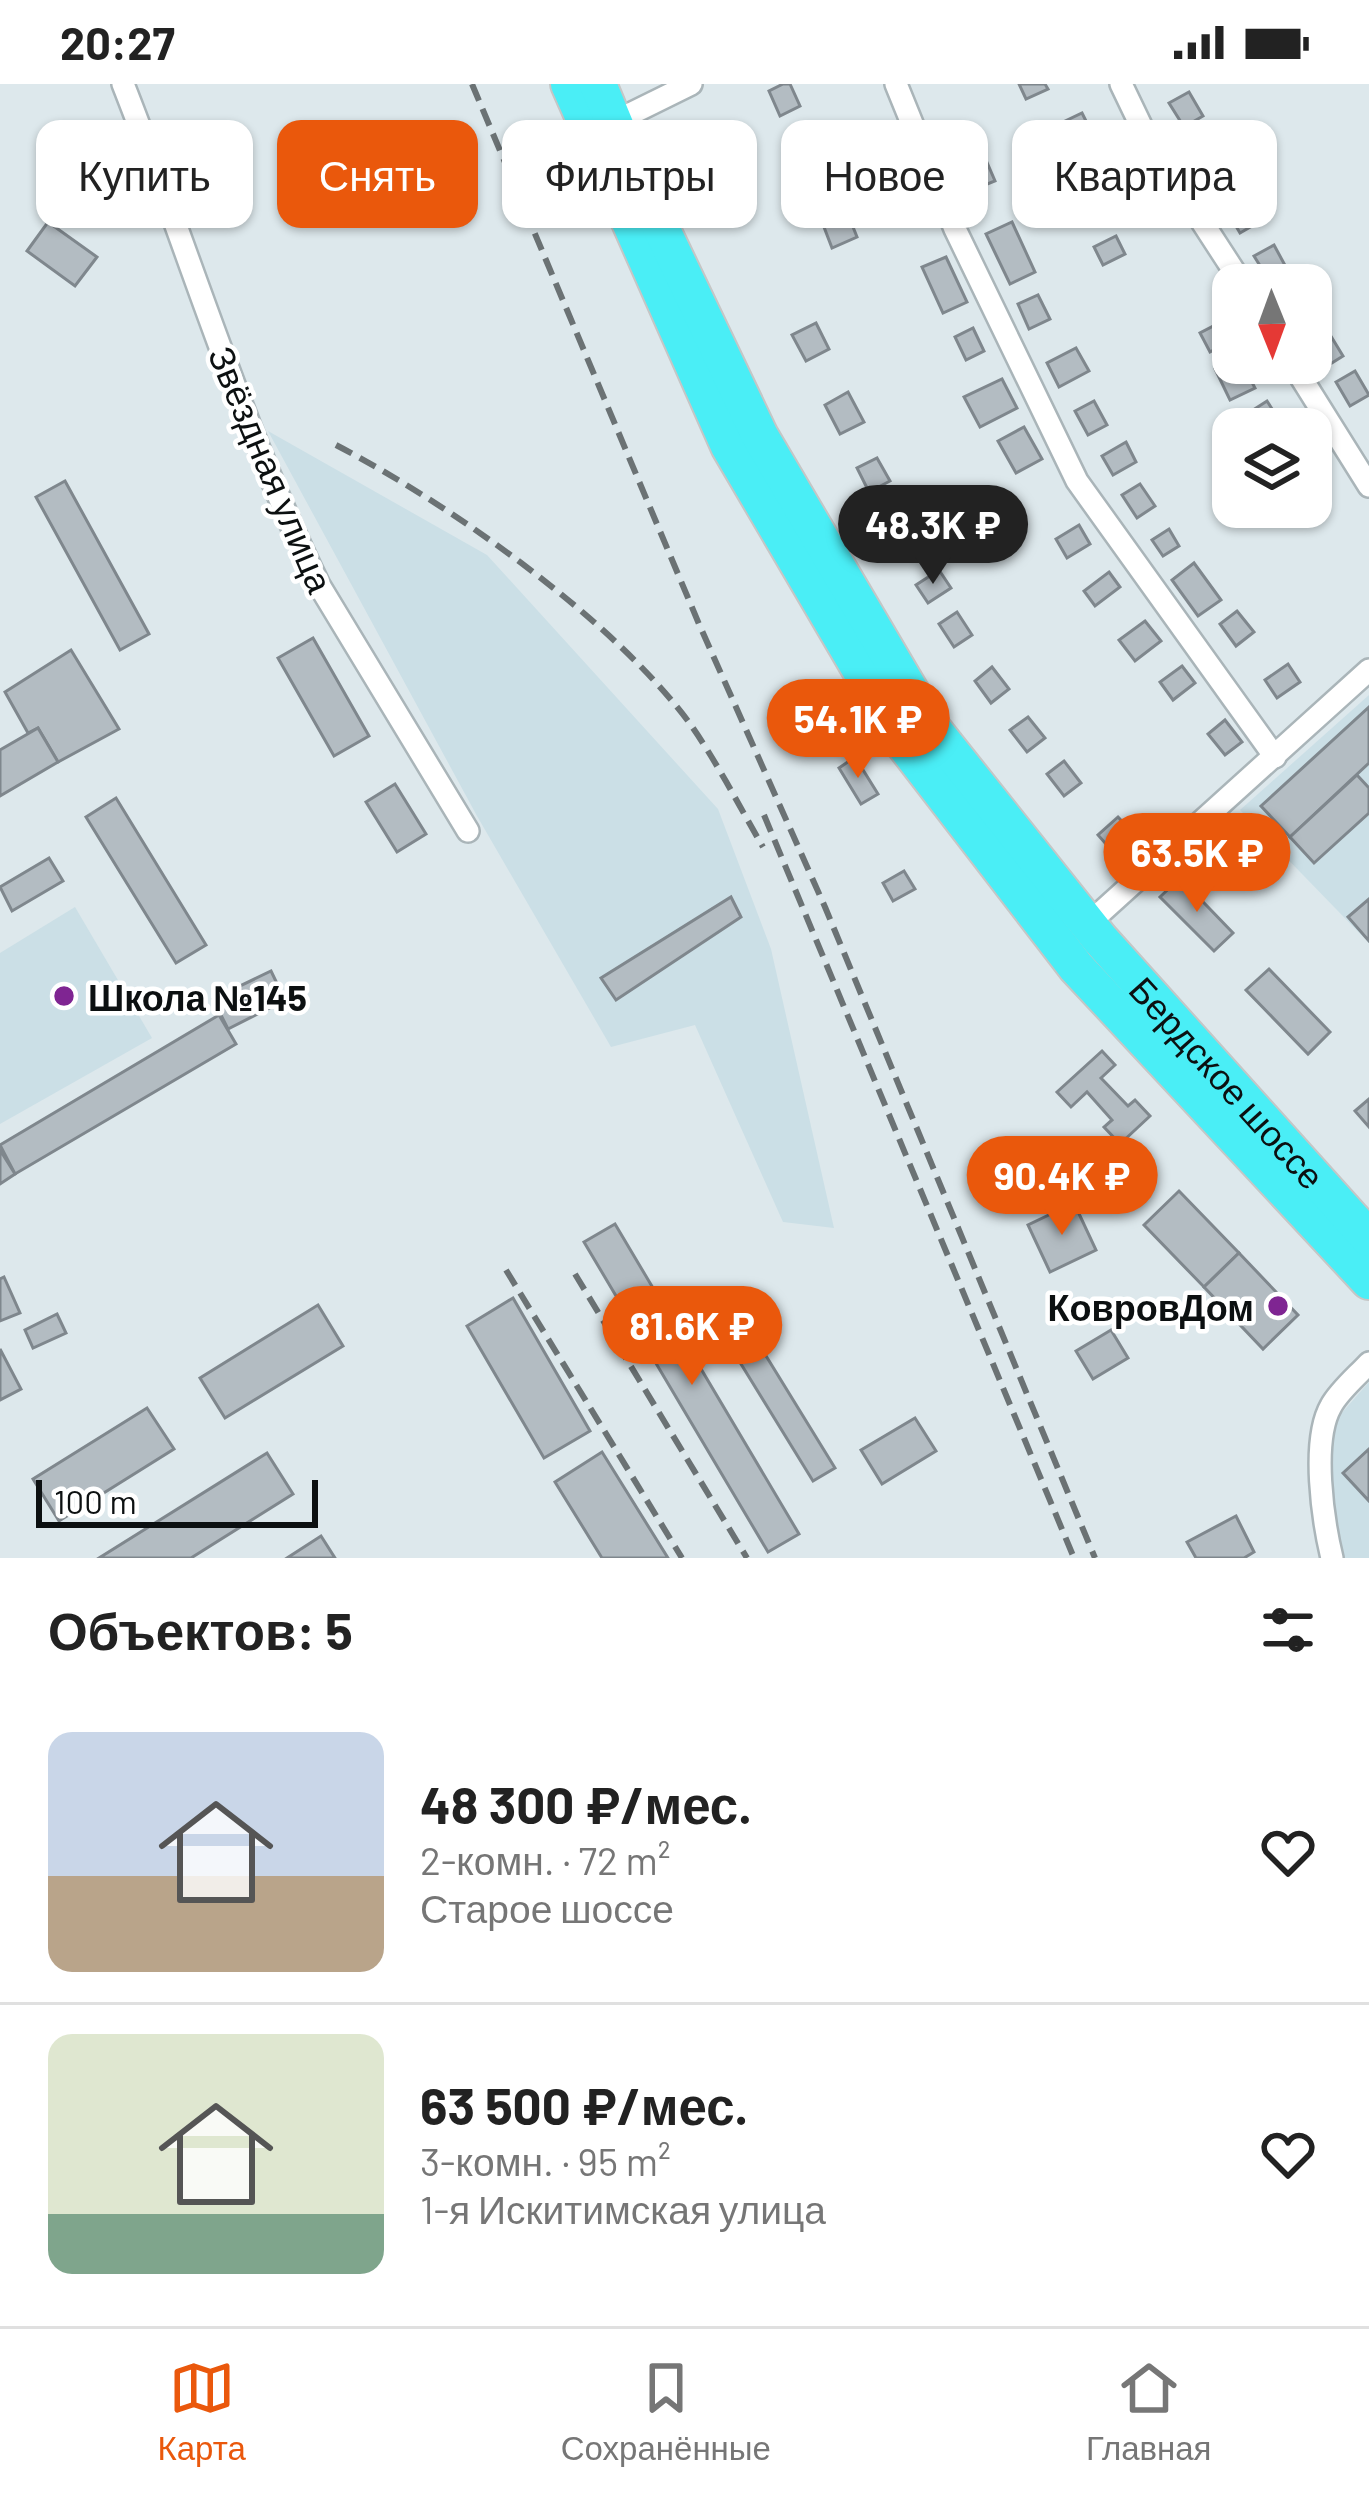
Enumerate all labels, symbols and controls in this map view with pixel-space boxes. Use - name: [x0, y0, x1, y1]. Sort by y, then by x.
- text: 20:27: [60, 15, 175, 69]
- chip: Купить: [36, 120, 253, 228]
- chip: Снять: [277, 120, 478, 228]
- chip: Фильтры: [502, 120, 757, 228]
- chip: Новое: [781, 120, 988, 228]
- chip: Квартира: [1012, 120, 1277, 228]
- north arrow: [1212, 264, 1332, 384]
- map controls: [1212, 264, 1332, 528]
- street label: Звёздная улица: [200, 339, 344, 600]
- button: layers: [1212, 408, 1332, 528]
- pin: 48.3K ₽: [822, 485, 1044, 587]
- text: 48.3K ₽: [865, 500, 1001, 547]
- pin: 54.1K ₽: [747, 679, 969, 781]
- text: 54.1K ₽: [794, 694, 922, 741]
- pin: 63.5K ₽: [1086, 813, 1308, 915]
- text: 63.5K ₽: [1130, 828, 1264, 875]
- street label: Бердское шоссе: [1122, 967, 1335, 1196]
- place label: Школа №145: [88, 975, 307, 1018]
- marker: Школа №145: [51, 983, 77, 1009]
- pin: 90.4K ₽: [951, 1136, 1173, 1238]
- text: 90.4K ₽: [994, 1151, 1130, 1198]
- place label: КовровДом: [1048, 1285, 1254, 1329]
- pin: 81.6K ₽: [581, 1286, 803, 1388]
- marker: КовровДом: [1265, 1293, 1291, 1319]
- text: 81.6K ₽: [629, 1301, 755, 1348]
- scale bar: [36, 1474, 318, 1527]
- text: 100 m: [54, 1481, 137, 1521]
- icon: filters: [1255, 1597, 1321, 1663]
- text: Объектов: 5: [48, 1599, 353, 1660]
- text: 48 300 ₽/мес.: [420, 1773, 752, 1834]
- icon: home: [144, 1780, 288, 1924]
- icon: heart: [1255, 1819, 1321, 1885]
- text: 2-комн. · 72 m²: [420, 1836, 671, 1883]
- text: Старое шоссе: [420, 1884, 674, 1931]
- text: 63 500 ₽/мес.: [420, 2074, 748, 2135]
- icon: home: [144, 2082, 288, 2226]
- icon: heart: [1255, 2121, 1321, 2187]
- text: 3-комн. · 95 m²: [420, 2137, 671, 2184]
- text: 1-я Искитимская улица: [420, 2185, 826, 2232]
- tab: Карта: [157, 2355, 246, 2468]
- tab: Сохранённые: [561, 2355, 771, 2468]
- tab: Главная: [1086, 2355, 1212, 2468]

